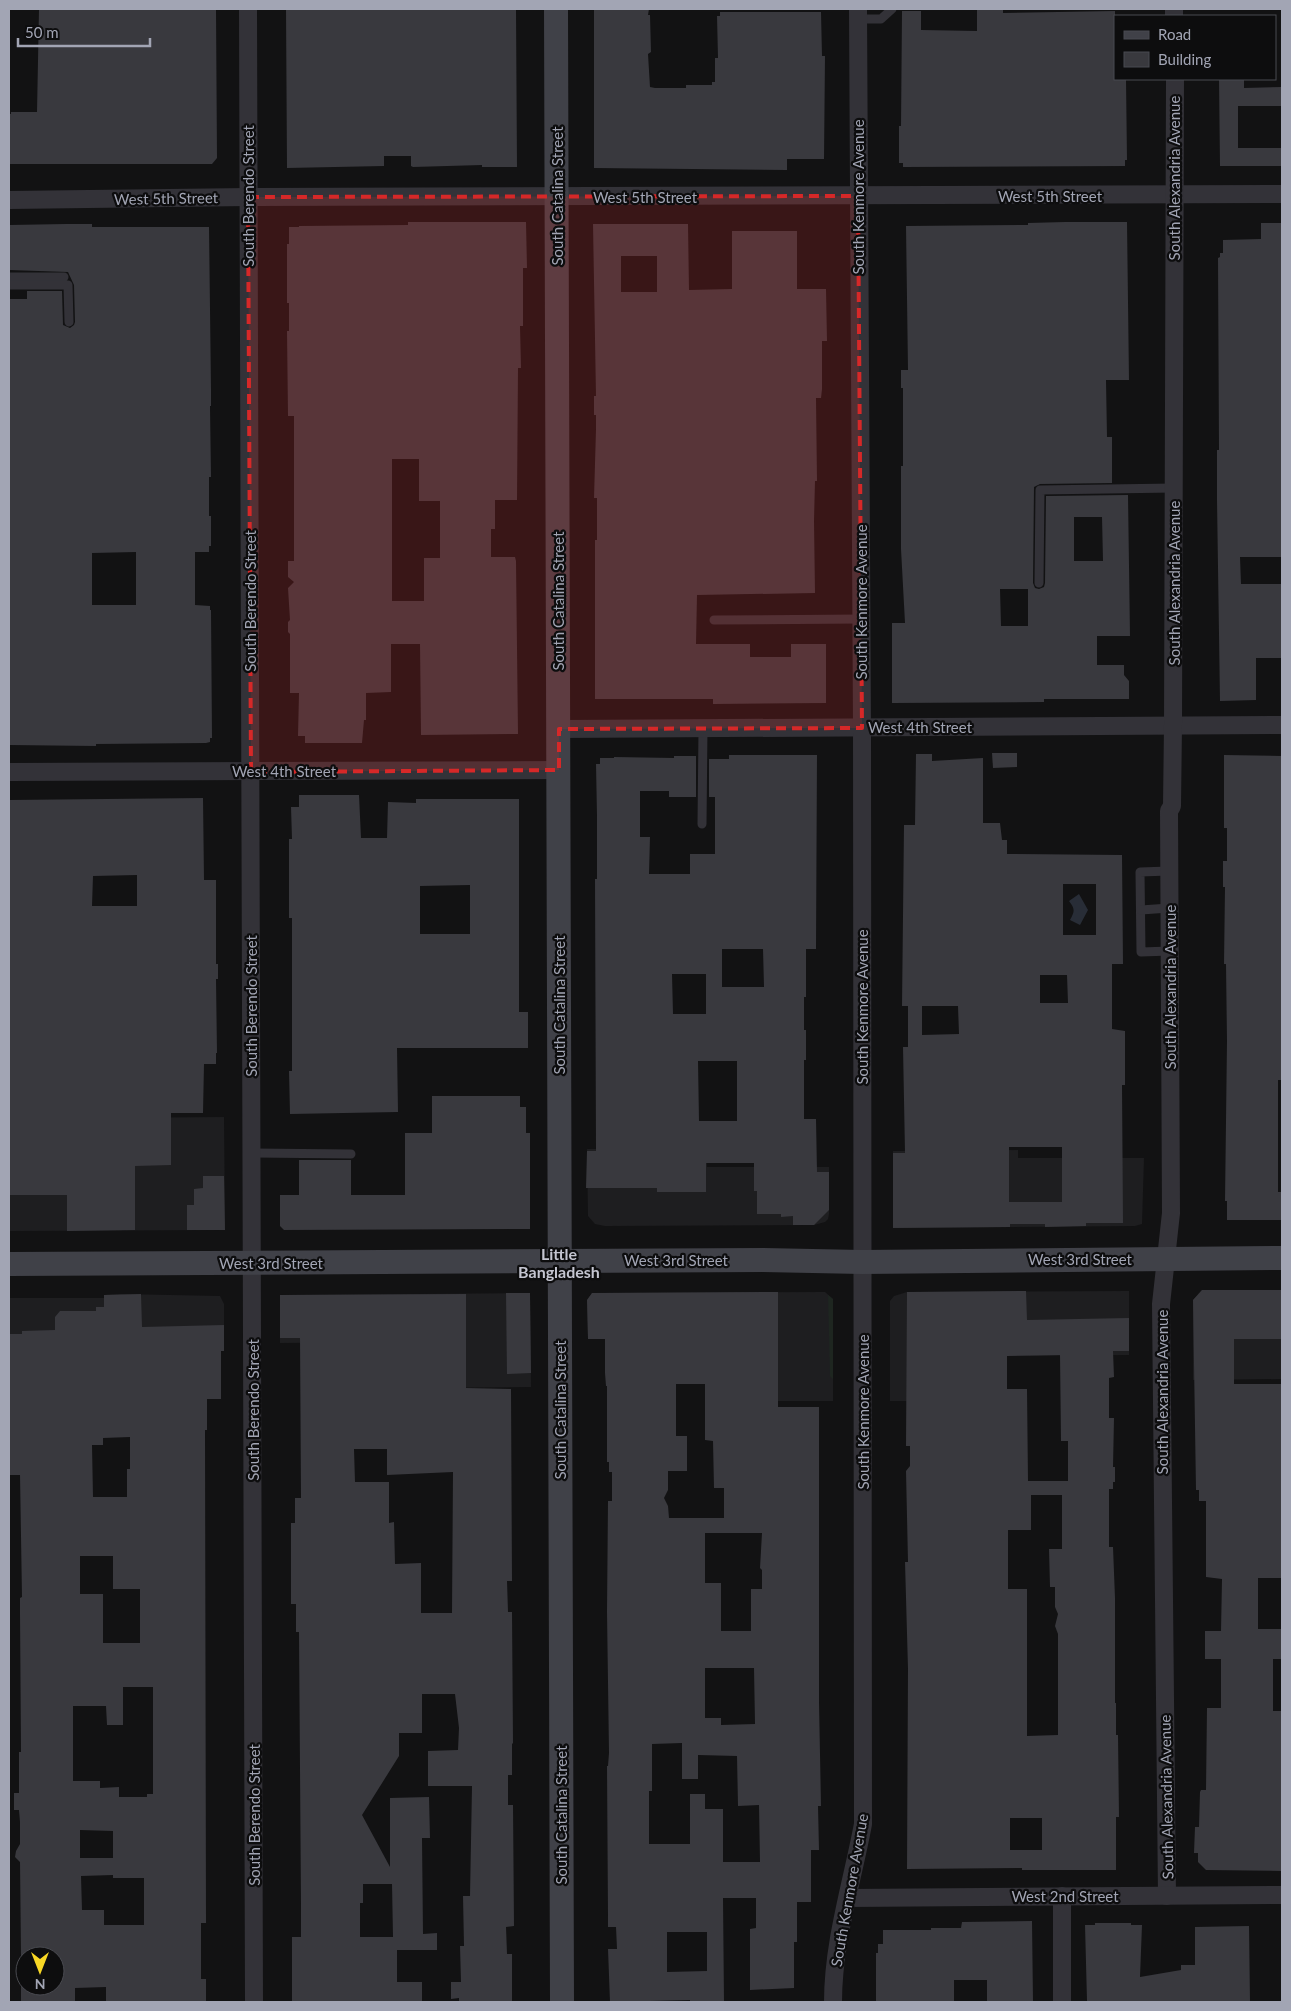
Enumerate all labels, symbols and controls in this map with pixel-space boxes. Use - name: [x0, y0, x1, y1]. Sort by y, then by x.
- scale bar: [18, 15, 150, 47]
- legend: [1114, 15, 1276, 80]
- text: 50 m: [25, 23, 59, 41]
- text: Road: [1158, 25, 1191, 43]
- text: Building: [1158, 50, 1211, 68]
- street label: South Alexandria Avenue: [1165, 96, 1183, 260]
- street label: South Kenmore Avenue: [849, 119, 867, 275]
- street label: South Berendo Street: [239, 125, 257, 267]
- street label: South Catalina Street: [548, 126, 566, 266]
- street label: West 5th Street: [998, 187, 1103, 205]
- street label: West 5th Street: [114, 188, 219, 208]
- street label: West 5th Street: [593, 188, 698, 206]
- street label: South Alexandria Avenue: [1165, 501, 1183, 665]
- street label: South Kenmore Avenue: [852, 524, 870, 680]
- street label: South Berendo Street: [241, 530, 259, 672]
- street label: South Catalina Street: [549, 531, 567, 671]
- street label: West 4th Street: [868, 718, 973, 736]
- street label: West 4th Street: [232, 762, 337, 780]
- street label: South Alexandria Avenue: [1161, 905, 1179, 1069]
- street label: South Kenmore Avenue: [853, 929, 871, 1085]
- street label: South Berendo Street: [242, 935, 260, 1077]
- street label: South Catalina Street: [550, 935, 568, 1075]
- district label: Little Bangladesh: [518, 1244, 600, 1281]
- street label: West 3rd Street: [1028, 1250, 1133, 1268]
- street label: West 3rd Street: [624, 1251, 729, 1269]
- street label: West 3rd Street: [219, 1254, 324, 1272]
- street label: South Alexandria Avenue: [1153, 1310, 1171, 1474]
- street label: South Kenmore Avenue: [854, 1334, 872, 1490]
- street label: South Berendo Street: [244, 1339, 262, 1481]
- street label: South Catalina Street: [551, 1340, 569, 1480]
- street label: South Alexandria Avenue: [1156, 1714, 1176, 1880]
- street label: South Berendo Street: [245, 1744, 263, 1886]
- street label: South Catalina Street: [552, 1745, 570, 1885]
- street label: South Kenmore Avenue: [827, 1812, 871, 1968]
- street label: West 2nd Street: [1011, 1887, 1119, 1905]
- north arrow: [15, 1946, 65, 1996]
- text: N: [35, 1976, 45, 1993]

